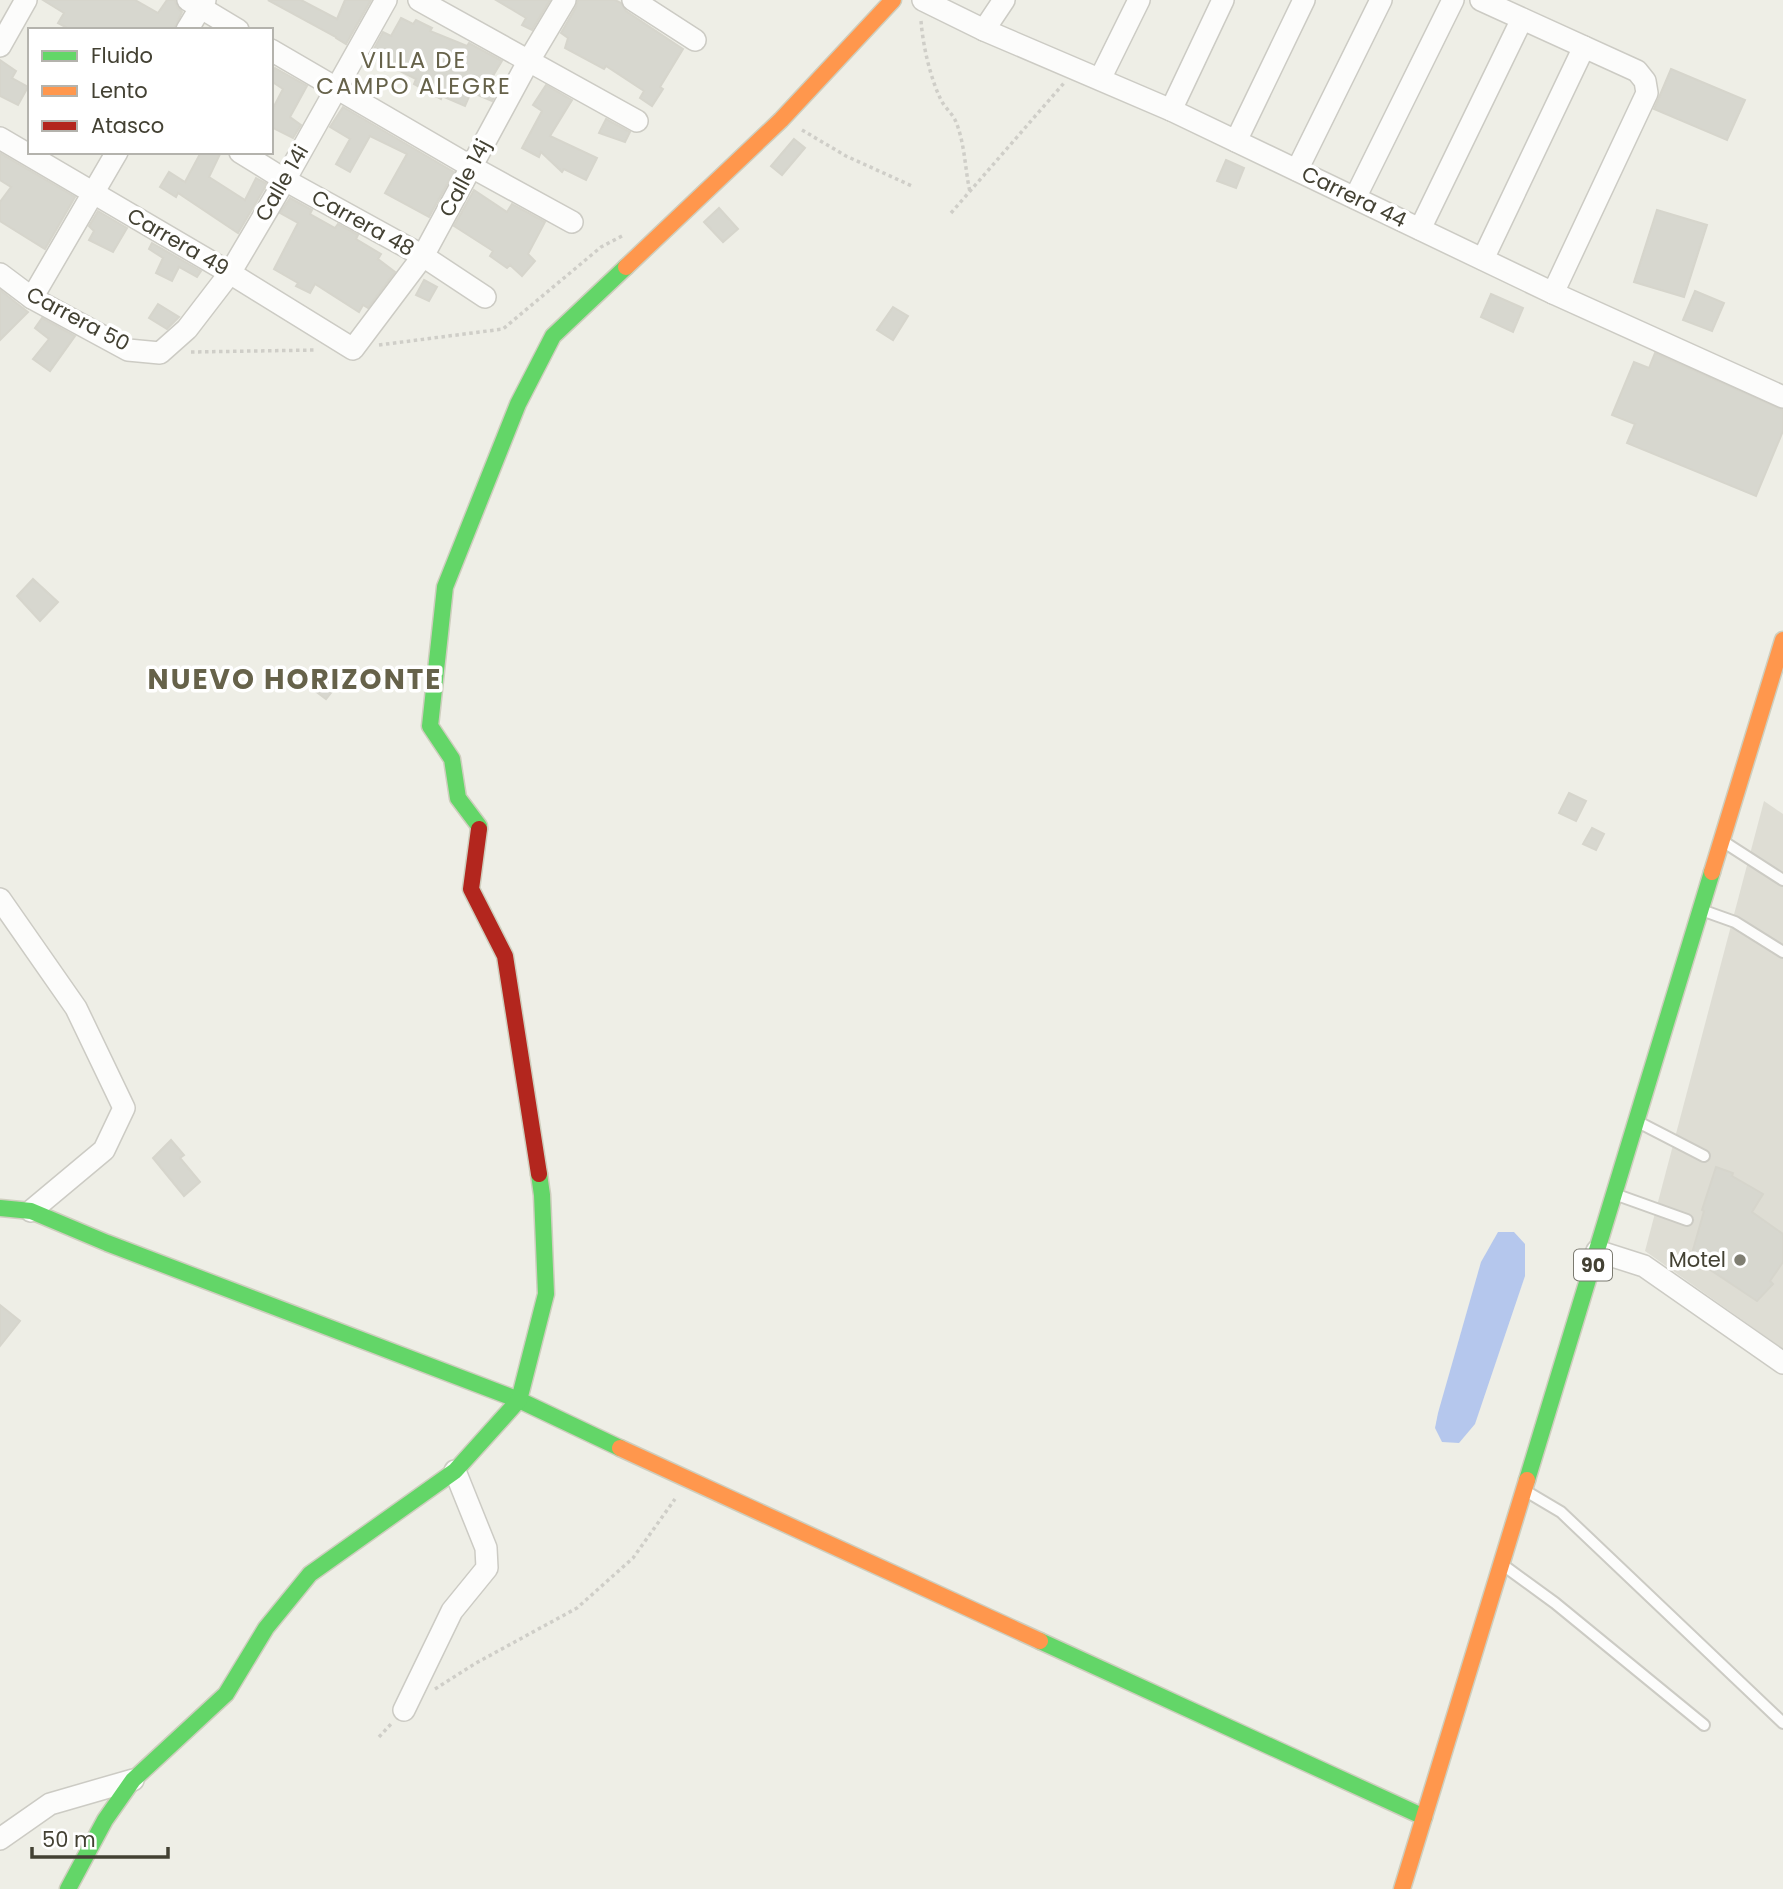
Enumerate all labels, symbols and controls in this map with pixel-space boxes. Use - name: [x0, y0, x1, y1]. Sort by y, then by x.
- legend: [28, 28, 273, 154]
- text: Fluido: [91, 41, 153, 70]
- district label: VILLA DE CAMPO ALEGRE: [316, 44, 512, 102]
- text: Lento: [91, 76, 148, 105]
- text: Atasco: [91, 111, 164, 140]
- street label: Calle 14j: [432, 134, 497, 222]
- street label: Calle 14i: [248, 139, 315, 227]
- street label: Carrera 44: [1297, 159, 1411, 234]
- street label: Carrera 48: [307, 182, 420, 263]
- street label: Carrera 49: [122, 201, 235, 282]
- street label: Carrera 50: [21, 279, 135, 358]
- district label: NUEVO HORIZONTE: [148, 660, 442, 699]
- place label: Motel: [1669, 1245, 1726, 1274]
- road number: 90: [1574, 1250, 1612, 1280]
- marker: Motel: [1732, 1252, 1748, 1268]
- scale bar: [32, 1815, 168, 1859]
- text: 50 m: [42, 1825, 96, 1854]

